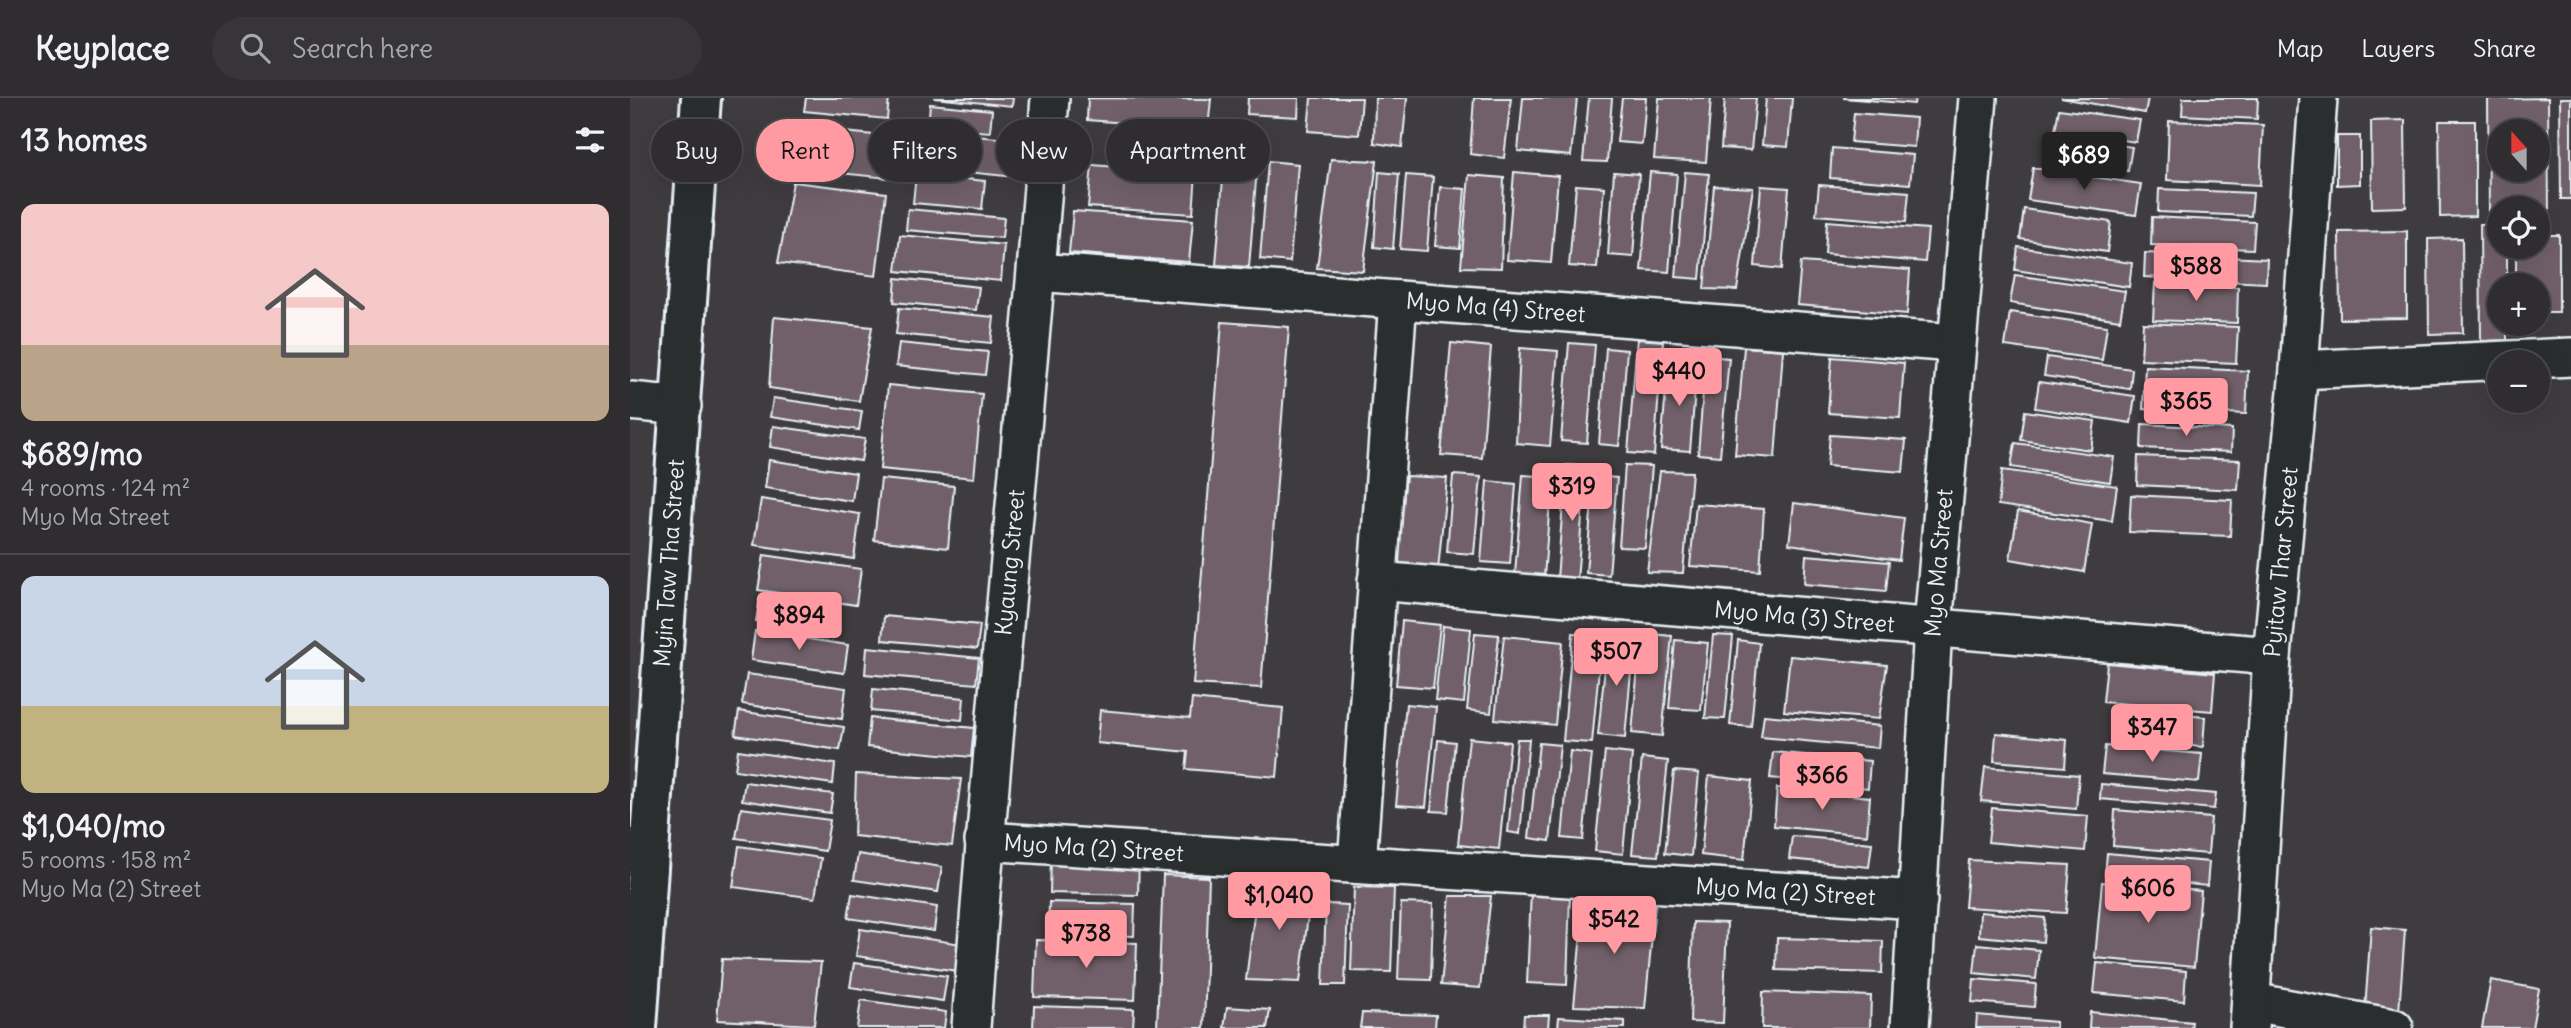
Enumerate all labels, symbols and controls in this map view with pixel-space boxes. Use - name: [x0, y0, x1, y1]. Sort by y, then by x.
- search box: [212, 17, 702, 80]
- text: Keyplace: [35, 27, 170, 69]
- icon: search: [236, 29, 274, 67]
- text: Search here: [292, 32, 433, 65]
- text: Map: [2277, 33, 2323, 63]
- text: Layers: [2361, 33, 2435, 63]
- text: Share: [2473, 33, 2536, 63]
- chip: Buy: [651, 119, 742, 182]
- chip: Rent: [756, 119, 854, 182]
- chip: Filters: [868, 119, 982, 182]
- chip: New: [996, 119, 1092, 182]
- chip: Apartment: [1106, 119, 1270, 182]
- north arrow: [2487, 119, 2550, 182]
- map controls: [2487, 119, 2550, 413]
- text: 13 homes: [21, 121, 147, 159]
- icon: filters: [571, 121, 609, 159]
- pin: $689: [2043, 132, 2125, 192]
- text: $689: [2058, 140, 2110, 169]
- button: locate: [2487, 196, 2550, 259]
- pin: $588: [2155, 244, 2237, 303]
- icon: home: [252, 250, 378, 376]
- text: $588: [2170, 251, 2222, 280]
- button: +: [2487, 273, 2550, 336]
- street label: Myo Ma (4) Street: [1405, 286, 1587, 328]
- pin: $440: [1638, 348, 1720, 408]
- button: −: [2487, 350, 2550, 413]
- text: $440: [1652, 356, 1706, 385]
- pin: $365: [2145, 378, 2227, 438]
- text: $365: [2160, 386, 2212, 415]
- text: $689/mo: [21, 435, 143, 473]
- street label: Myin Taw Tha Street: [647, 458, 690, 668]
- pin: $319: [1531, 464, 1613, 523]
- street label: Pyitaw Thar Street: [2257, 465, 2304, 659]
- text: $319: [1548, 471, 1596, 500]
- text: 4 rooms · 124 m²: [21, 473, 190, 502]
- street label: Myo Ma Street: [1917, 487, 1959, 638]
- street label: Kyaung Street: [988, 488, 1030, 637]
- text: Myo Ma Street: [21, 502, 169, 531]
- pin: $894: [758, 592, 840, 652]
- street label: Myo Ma (3) Street: [1713, 594, 1896, 638]
- text: $894: [773, 600, 825, 629]
- icon: home: [252, 622, 378, 748]
- pin: $507: [1575, 628, 1657, 688]
- text: $507: [1590, 636, 1642, 665]
- pin: $347: [2111, 704, 2193, 764]
- text: $347: [2127, 712, 2177, 741]
- pin: $366: [1781, 752, 1863, 812]
- text: $366: [1796, 760, 1848, 789]
- text: $1,040/mo: [21, 807, 165, 845]
- street label: Myo Ma (2) Street: [1003, 827, 1185, 868]
- text: 5 rooms · 158 m²: [21, 845, 191, 874]
- pin: $606: [2107, 866, 2189, 925]
- street label: Myo Ma (2) Street: [1695, 871, 1877, 911]
- pin: $1,040: [1222, 872, 1336, 932]
- text: $606: [2121, 873, 2175, 902]
- text: Myo Ma (2) Street: [21, 874, 201, 903]
- text: $1,040: [1244, 880, 1314, 909]
- pin: $542: [1573, 896, 1655, 956]
- text: $542: [1588, 904, 1640, 933]
- pin: $738: [1045, 910, 1127, 970]
- text: $738: [1061, 918, 1111, 947]

